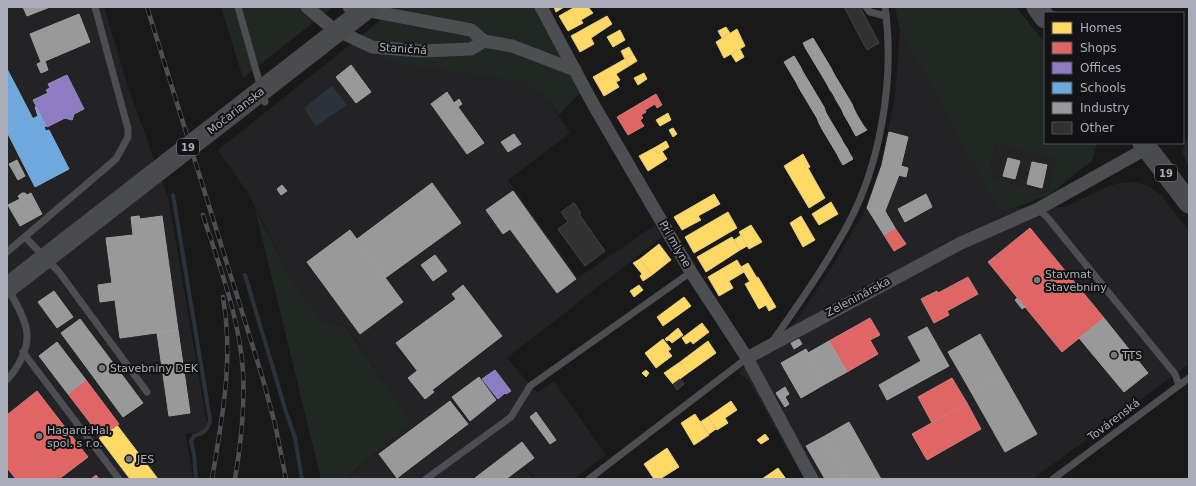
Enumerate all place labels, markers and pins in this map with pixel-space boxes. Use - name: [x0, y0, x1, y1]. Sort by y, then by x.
- place label: Stavmat Stavebniny: [1045, 268, 1107, 294]
- marker: Stavmat Stavebniny: [1032, 275, 1042, 285]
- place label: TTS: [1121, 349, 1142, 362]
- marker: TTS: [1109, 350, 1119, 360]
- place label: Stavebniny DEK: [110, 362, 199, 375]
- marker: Stavebniny DEK: [97, 363, 107, 373]
- place label: Hagard:Hal, spol. s r.o.: [47, 424, 112, 450]
- marker: Hagard:Hal, spol. s r.o.: [34, 431, 44, 441]
- place label: JES: [136, 453, 154, 466]
- marker: JES: [124, 454, 134, 464]

